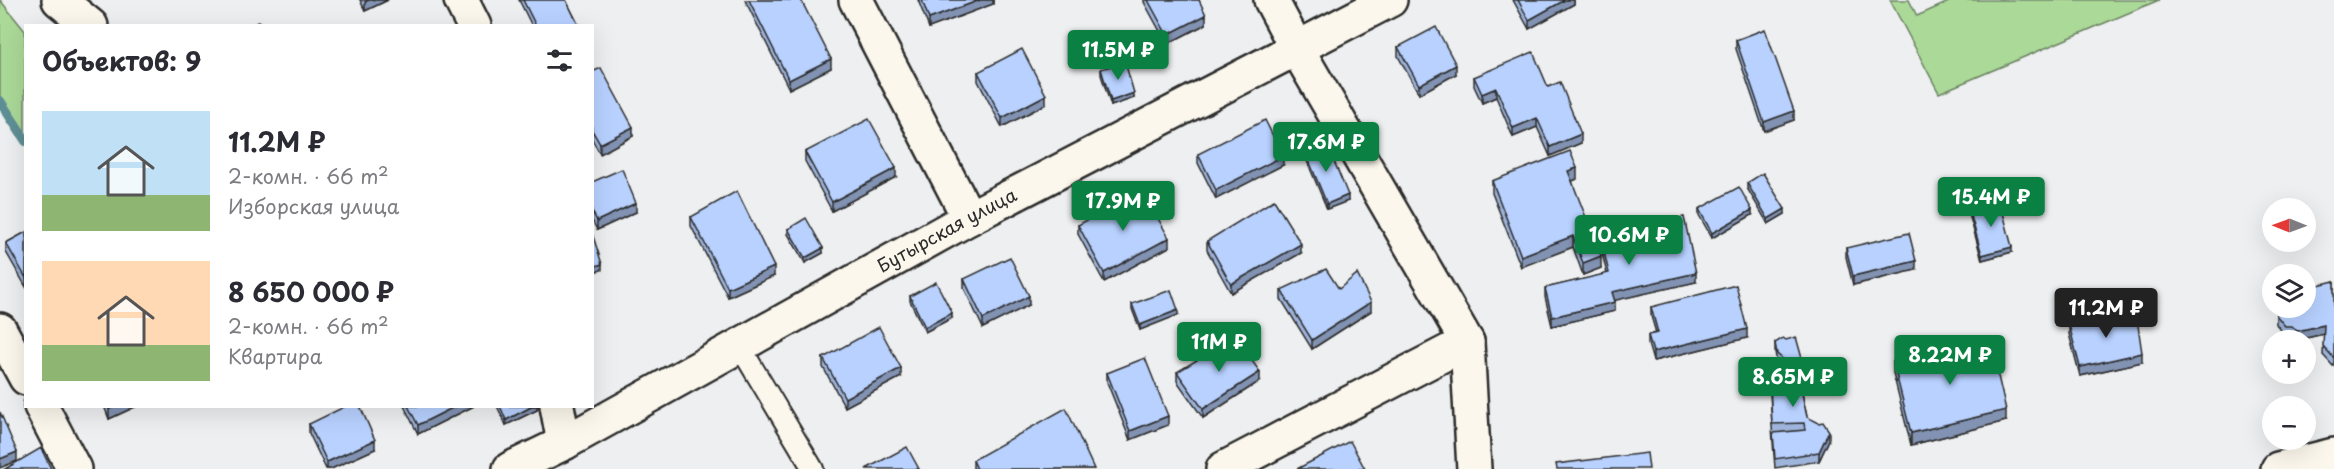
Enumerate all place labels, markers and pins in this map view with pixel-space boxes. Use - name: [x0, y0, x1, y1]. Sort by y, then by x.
- pin: 11.5M ₽: [1063, 30, 1173, 81]
- pin: 17.6M ₽: [1271, 122, 1381, 173]
- pin: 15.4M ₽: [1936, 177, 2046, 228]
- pin: 17.9M ₽: [1068, 181, 1178, 232]
- pin: 10.6M ₽: [1574, 215, 1684, 266]
- pin: 11.2M ₽: [2051, 288, 2161, 339]
- pin: 11M ₽: [1177, 322, 1261, 373]
- pin: 8.22M ₽: [1895, 335, 2005, 386]
- pin: 8.65M ₽: [1738, 357, 1848, 408]

